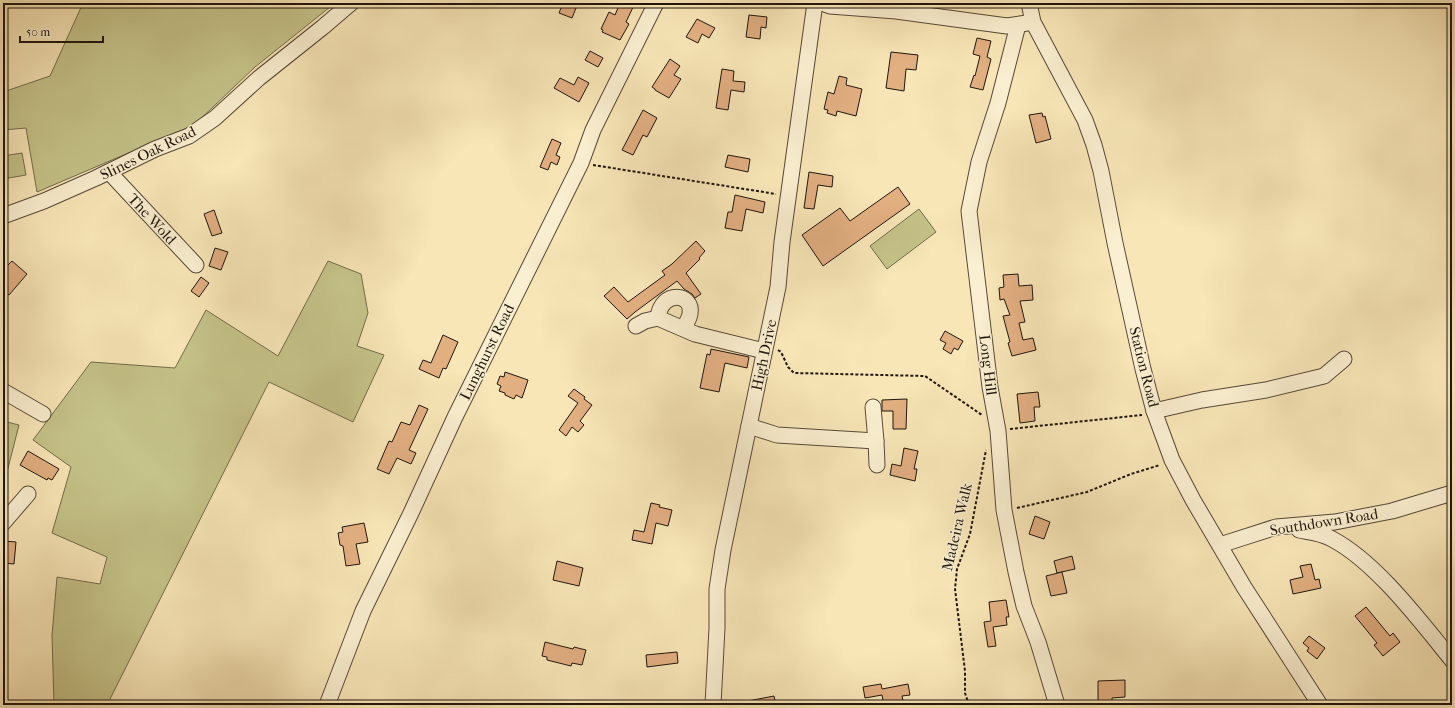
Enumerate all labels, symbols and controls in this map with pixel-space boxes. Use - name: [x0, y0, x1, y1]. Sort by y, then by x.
- scale bar: [20, 18, 103, 44]
- text: 50 m: [26, 25, 50, 39]
- street label: Slines Oak Road: [97, 122, 200, 184]
- street label: The Wold: [124, 190, 181, 249]
- street label: Lunghurst Road: [456, 300, 518, 403]
- street label: High Drive: [748, 317, 780, 392]
- street label: Station Road: [1125, 325, 1163, 410]
- street label: Long Hill: [975, 334, 1001, 396]
- street label: Madeira Walk: [938, 481, 976, 573]
- street label: Southdown Road: [1269, 504, 1380, 539]

